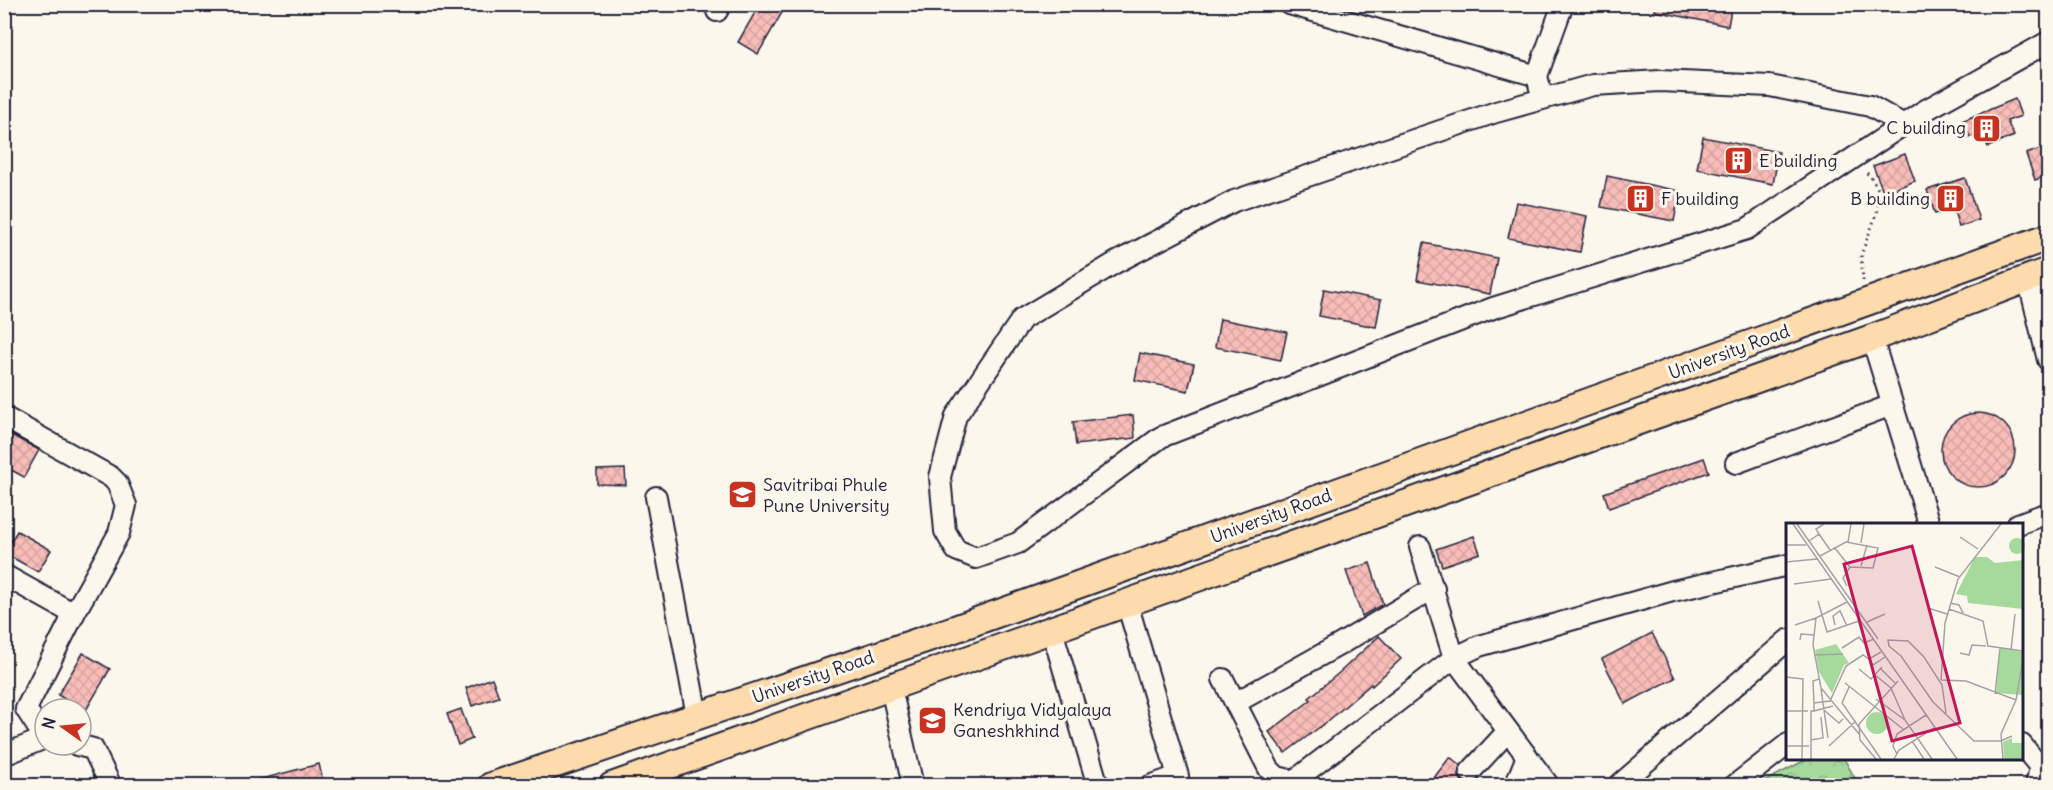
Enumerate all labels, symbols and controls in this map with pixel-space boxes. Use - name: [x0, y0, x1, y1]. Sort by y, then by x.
- building icon: C building: [1971, 112, 2003, 144]
- place label: C building: [1886, 116, 1966, 139]
- building icon: E building: [1722, 145, 1754, 177]
- place label: E building: [1759, 149, 1837, 172]
- building icon: F building: [1624, 183, 1656, 215]
- building icon: B building: [1935, 183, 1967, 215]
- place label: F building: [1661, 187, 1739, 210]
- place label: B building: [1850, 187, 1930, 210]
- street label: University Road: [1665, 319, 1793, 384]
- place label: Savitribai Phule Pune University: [763, 473, 890, 517]
- school or university icon: Savitribai Phule Pune University: [726, 479, 758, 511]
- street label: University Road: [1207, 483, 1335, 548]
- inset map: [1786, 523, 2023, 760]
- street label: University Road: [749, 645, 877, 708]
- north arrow: [33, 697, 93, 757]
- place label: Kendriya Vidyalaya Ganeshkhind: [953, 698, 1112, 742]
- school or university icon: Kendriya Vidyalaya Ganeshkhind: [916, 704, 948, 736]
- text: N: [37, 715, 60, 731]

